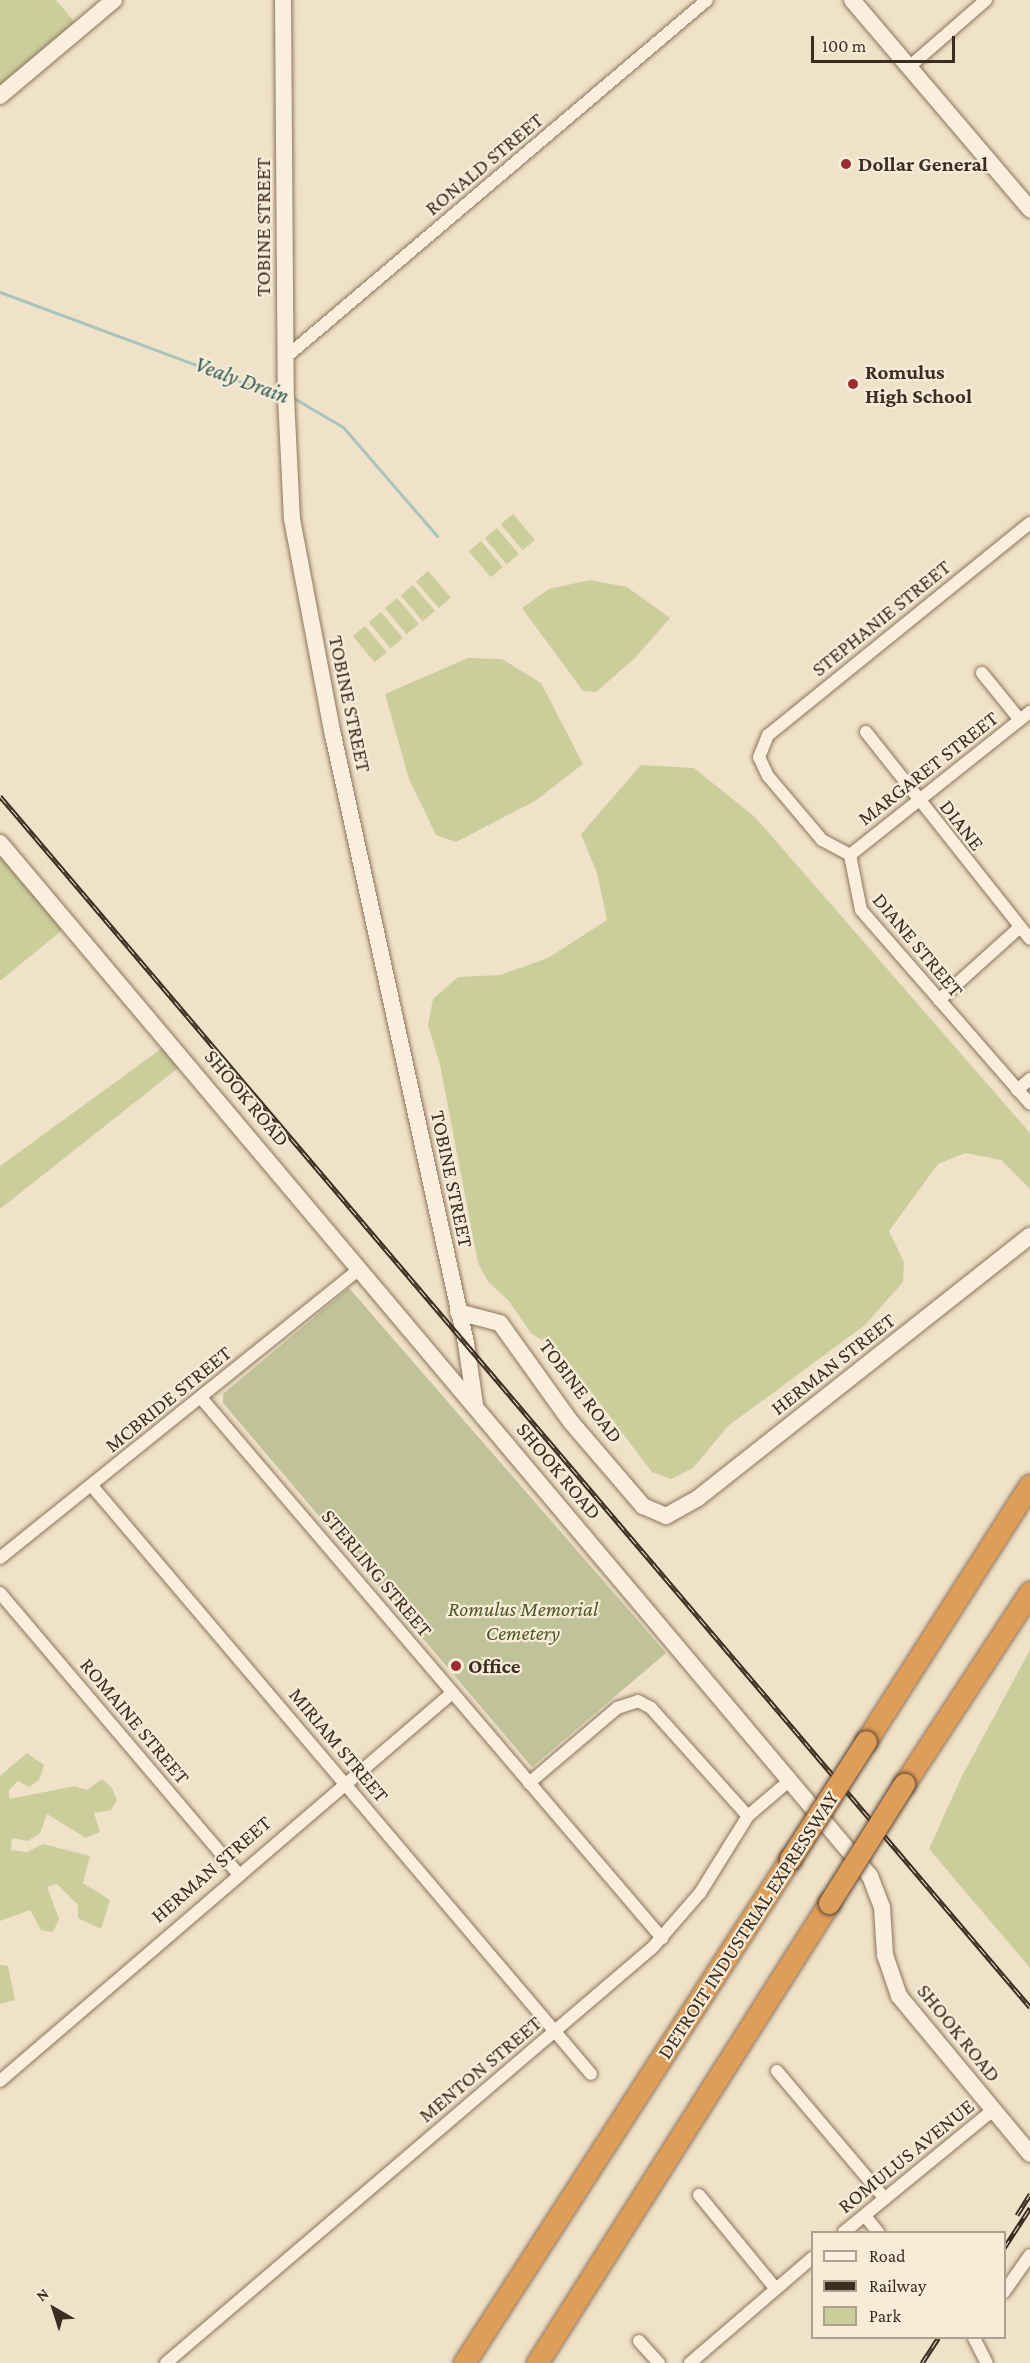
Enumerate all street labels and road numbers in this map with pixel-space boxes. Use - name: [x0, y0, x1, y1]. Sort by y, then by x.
- street label: RONALD STREET: [420, 107, 548, 221]
- street label: TOBINE STREET: [250, 157, 276, 297]
- street label: STEPHANIE STREET: [806, 554, 956, 682]
- street label: TOBINE STREET: [323, 633, 377, 775]
- street label: MARGARET STREET: [853, 705, 1003, 831]
- street label: DIANE: [934, 795, 990, 855]
- street label: DIANE STREET: [867, 888, 969, 1002]
- street label: SHOOK ROAD: [199, 1044, 295, 1152]
- street label: TOBINE STREET: [425, 1108, 479, 1250]
- street label: HERMAN STREET: [766, 1308, 900, 1420]
- street label: TOBINE ROAD: [534, 1334, 628, 1448]
- street label: MCBRIDE STREET: [100, 1340, 236, 1458]
- street label: SHOOK ROAD: [511, 1417, 607, 1525]
- street label: STERLING STREET: [316, 1504, 438, 1642]
- street label: ROMAINE STREET: [75, 1653, 195, 1789]
- street label: MIRIAM STREET: [284, 1682, 394, 1808]
- street label: DETROIT INDUSTRIAL EXPRESSWAY: [652, 1786, 844, 2064]
- street label: HERMAN STREET: [146, 1810, 276, 1928]
- street label: SHOOK ROAD: [912, 1979, 1006, 2087]
- street label: MENTON STREET: [413, 2010, 547, 2128]
- street label: ROMULUS AVENUE: [833, 2093, 979, 2219]

